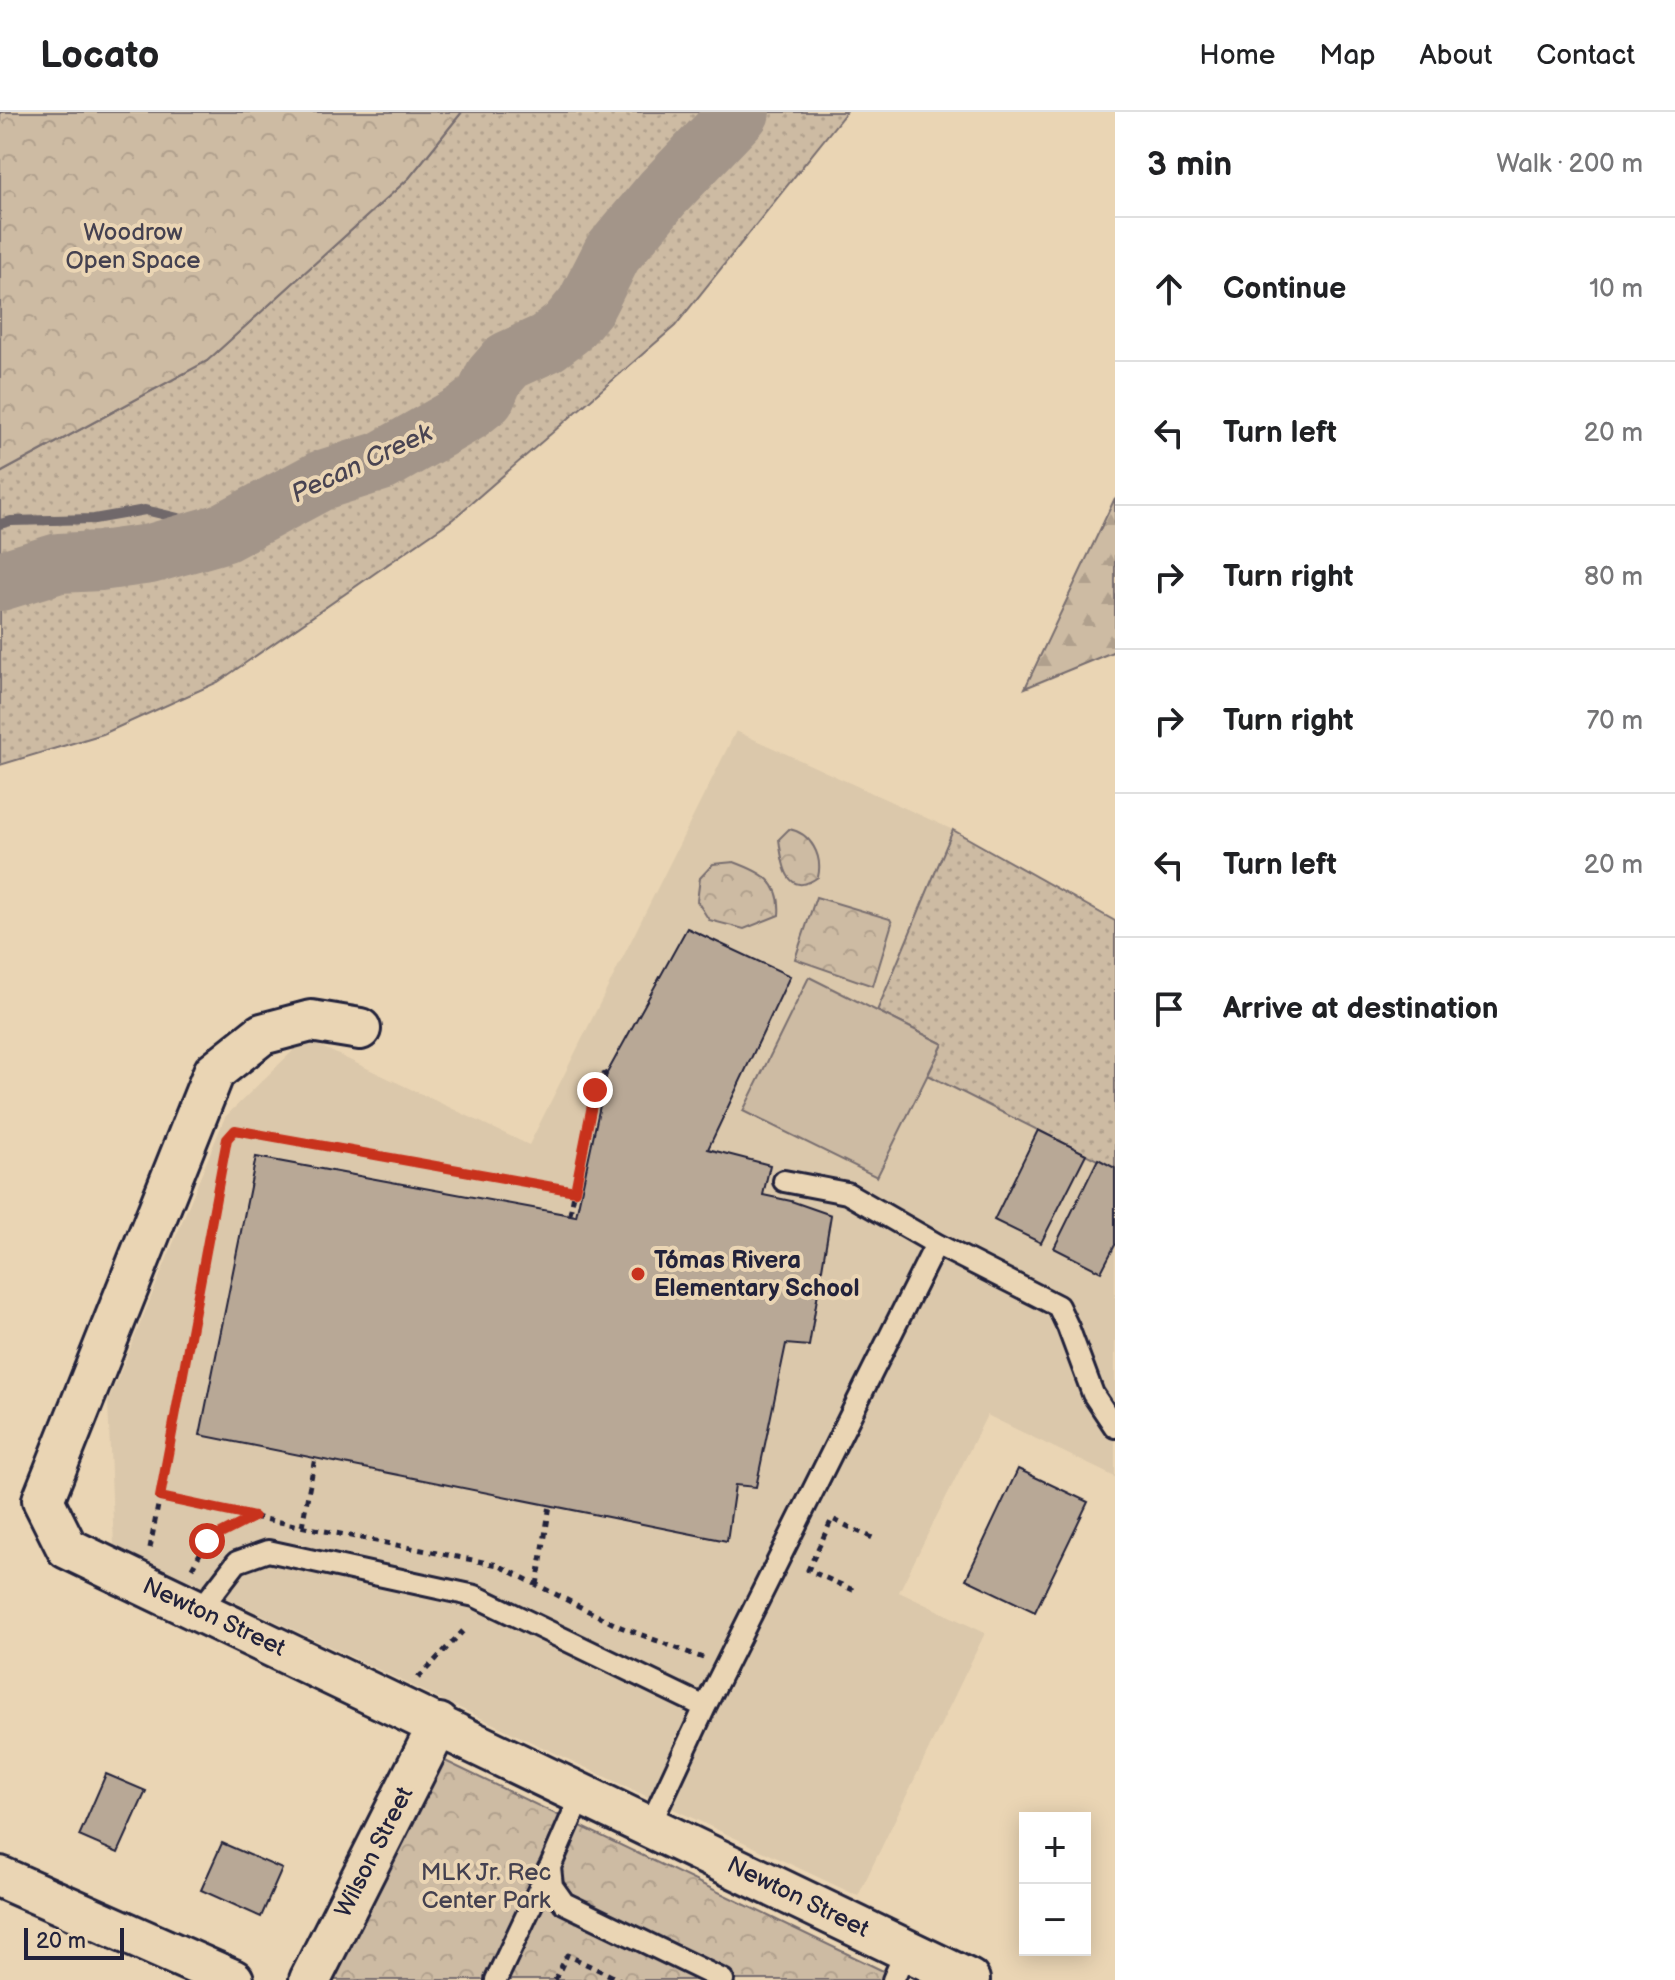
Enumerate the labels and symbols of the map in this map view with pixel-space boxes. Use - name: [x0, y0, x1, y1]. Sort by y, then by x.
- park label: Woodrow Open Space: [66, 218, 201, 275]
- water label: Pecan Creek: [287, 417, 439, 510]
- route end: [577, 1072, 613, 1108]
- place label: Tómas Rivera Elementary School: [654, 1246, 860, 1303]
- marker: Tómas Rivera Elementary School: [629, 1265, 647, 1283]
- route start: [189, 1523, 225, 1559]
- street label: Newton Street: [138, 1571, 291, 1663]
- street label: Wilson Street: [329, 1781, 420, 1922]
- street label: Newton Street: [722, 1850, 874, 1944]
- park label: MLK Jr. Rec Center Park: [421, 1858, 551, 1915]
- scale bar: [24, 1924, 124, 1960]

